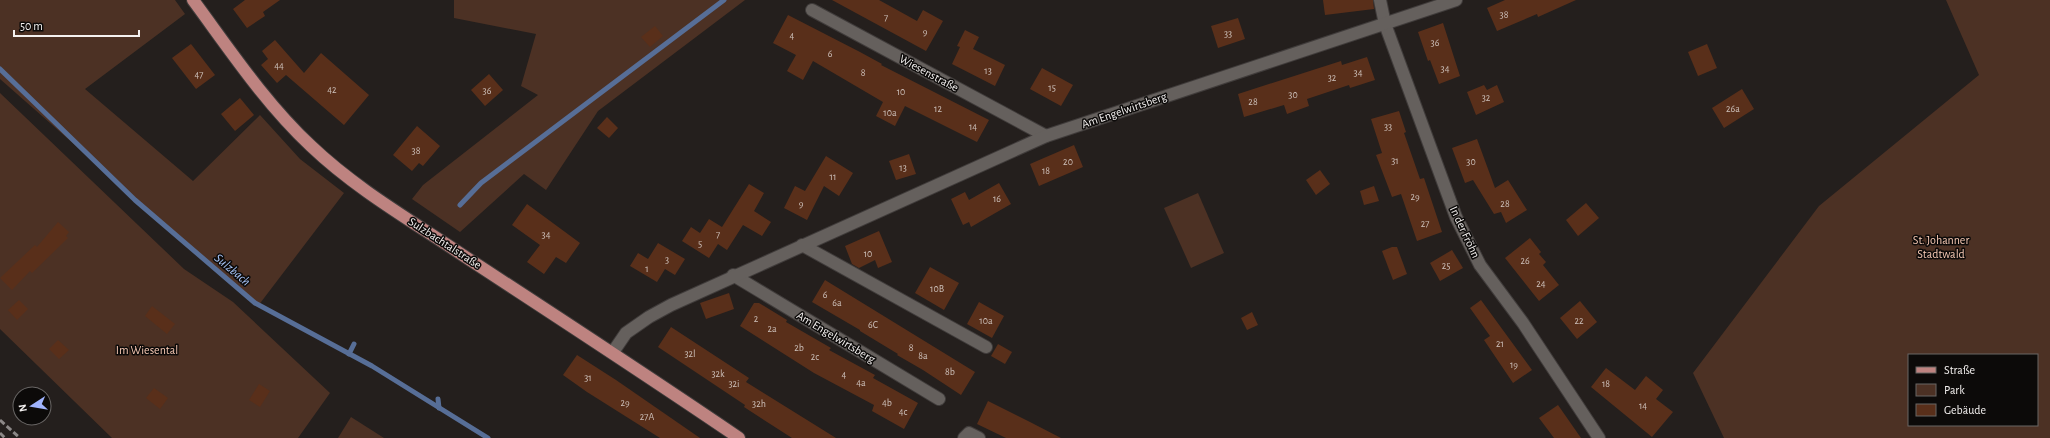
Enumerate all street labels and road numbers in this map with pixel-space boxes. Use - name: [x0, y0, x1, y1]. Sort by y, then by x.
- street label: Wiesenstraße: [897, 52, 961, 94]
- street label: Am Engelwirtsberg: [1080, 90, 1168, 130]
- street label: In der Fröhn: [1448, 204, 1482, 260]
- street label: Sulzbachtalstraße: [406, 215, 484, 271]
- street label: Am Engelwirtsberg: [795, 309, 877, 365]

